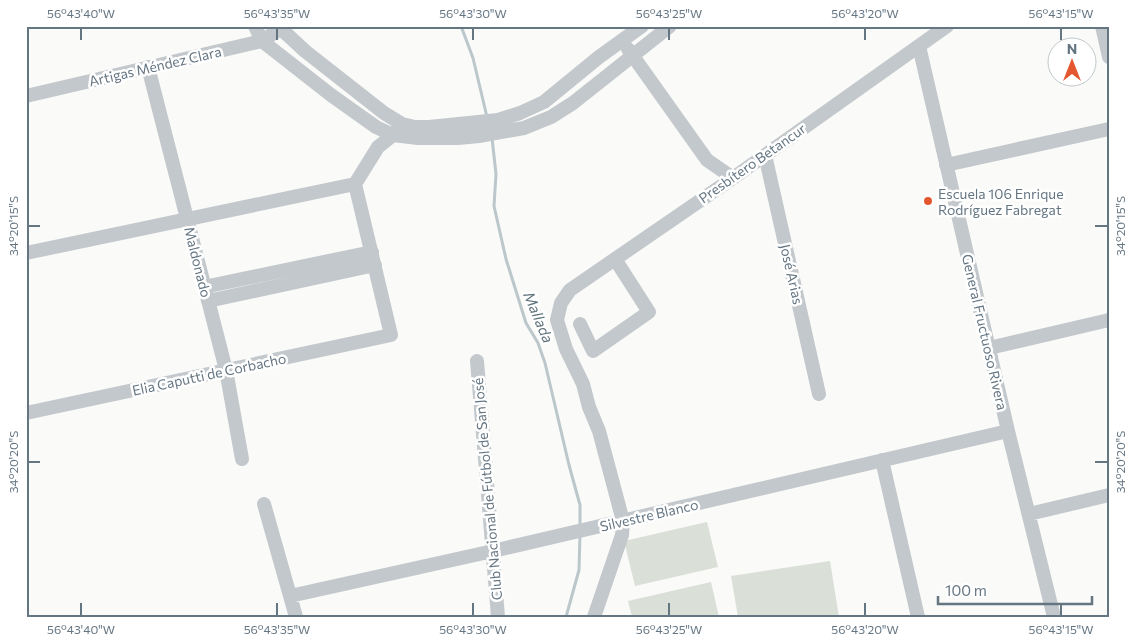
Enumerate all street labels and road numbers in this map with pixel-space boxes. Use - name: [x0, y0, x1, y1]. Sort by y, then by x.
- street label: Artigas Méndez Clara: [87, 42, 223, 90]
- street label: Presbítero Betancur: [695, 119, 809, 206]
- street label: Maldonado: [181, 225, 215, 299]
- street label: José Arias: [777, 242, 807, 306]
- street label: General Fructuoso Rivera: [959, 252, 1011, 412]
- street label: Elia Caputti de Corbacho: [131, 349, 287, 399]
- street label: Club Nacional de Fútbol de San José: [469, 377, 505, 601]
- street label: Silvestre Blanco: [598, 495, 700, 535]

